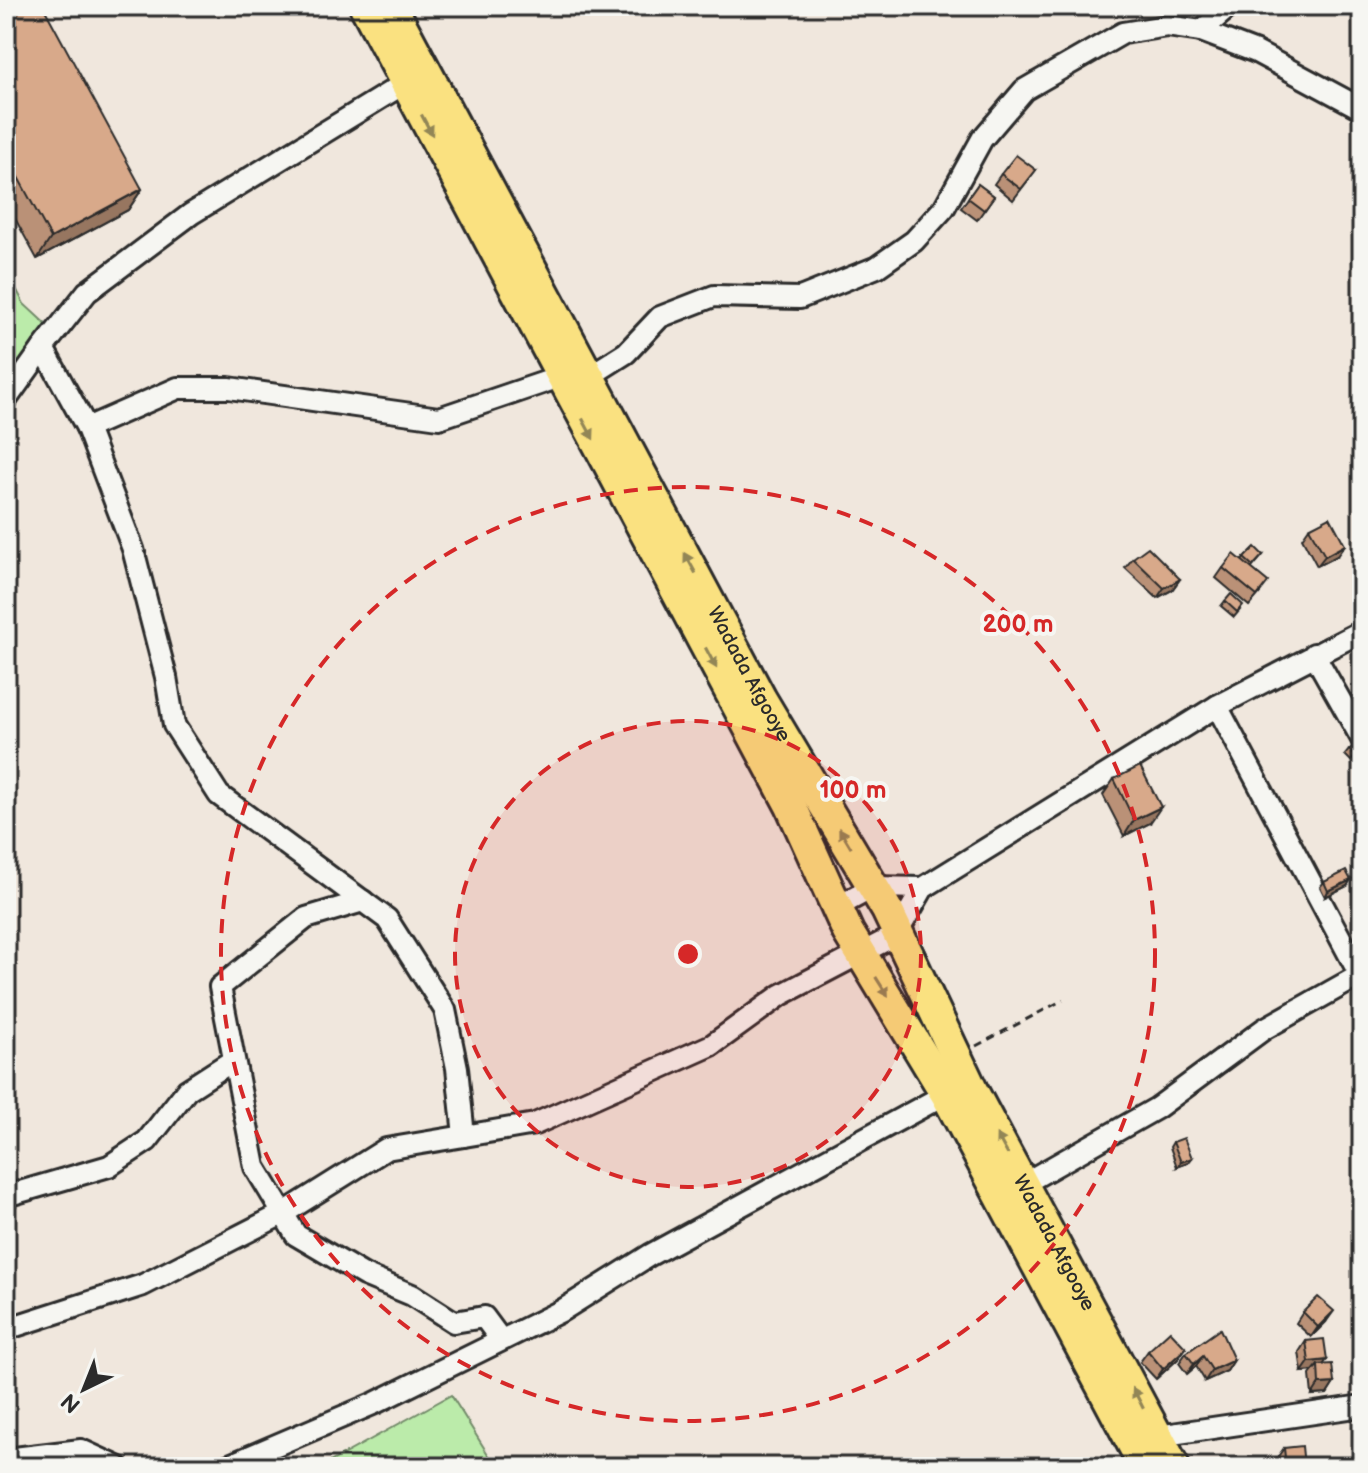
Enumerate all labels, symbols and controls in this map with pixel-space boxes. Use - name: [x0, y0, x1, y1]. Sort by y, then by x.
- one-way arrow: [420, 113, 433, 136]
- one-way arrow: [581, 417, 594, 440]
- one-way arrow: [683, 552, 697, 574]
- street label: Wadada Afgooye: [702, 602, 796, 746]
- text: 200 m: [983, 610, 1053, 639]
- one-way arrow: [703, 647, 717, 669]
- text: 100 m: [820, 776, 886, 805]
- one-way arrow: [838, 827, 852, 849]
- centre of rings: [674, 940, 702, 968]
- one-way arrow: [875, 977, 890, 998]
- one-way arrow: [995, 1133, 1009, 1155]
- street label: Wadada Afgooye: [1008, 1171, 1100, 1315]
- north arrow: [44, 1349, 124, 1429]
- one-way arrow: [1131, 1386, 1144, 1409]
- text: N: [56, 1387, 87, 1418]

